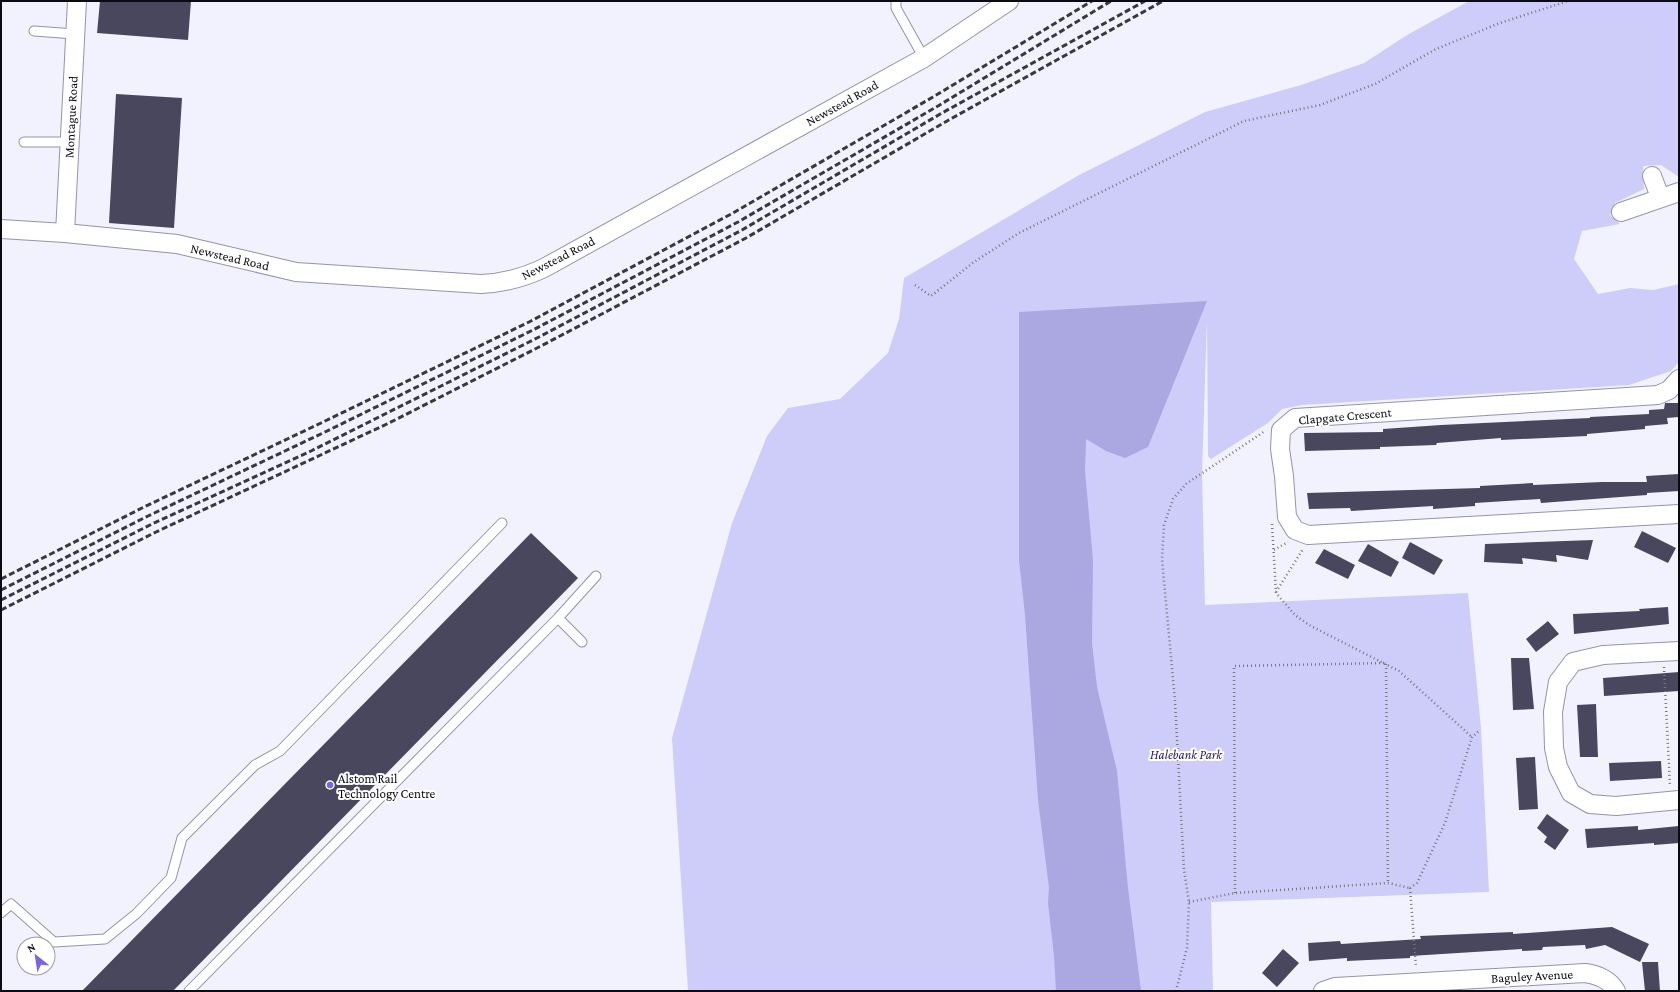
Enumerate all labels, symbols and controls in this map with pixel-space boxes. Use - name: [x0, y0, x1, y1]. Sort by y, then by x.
- street label: Montague Road: [61, 75, 81, 158]
- street label: Newstead Road: [803, 77, 881, 129]
- street label: Newstead Road: [519, 233, 597, 283]
- street label: Newstead Road: [189, 241, 271, 273]
- street label: Clapgate Crescent: [1298, 404, 1393, 428]
- park label: Halebank Park: [1150, 747, 1223, 762]
- place label: Alstom Rail Technology Centre: [338, 771, 436, 801]
- marker: Alstom Rail Technology Centre: [325, 780, 335, 790]
- north arrow: [16, 936, 56, 976]
- text: N: [25, 940, 38, 954]
- street label: Baguley Avenue: [1491, 966, 1574, 986]

